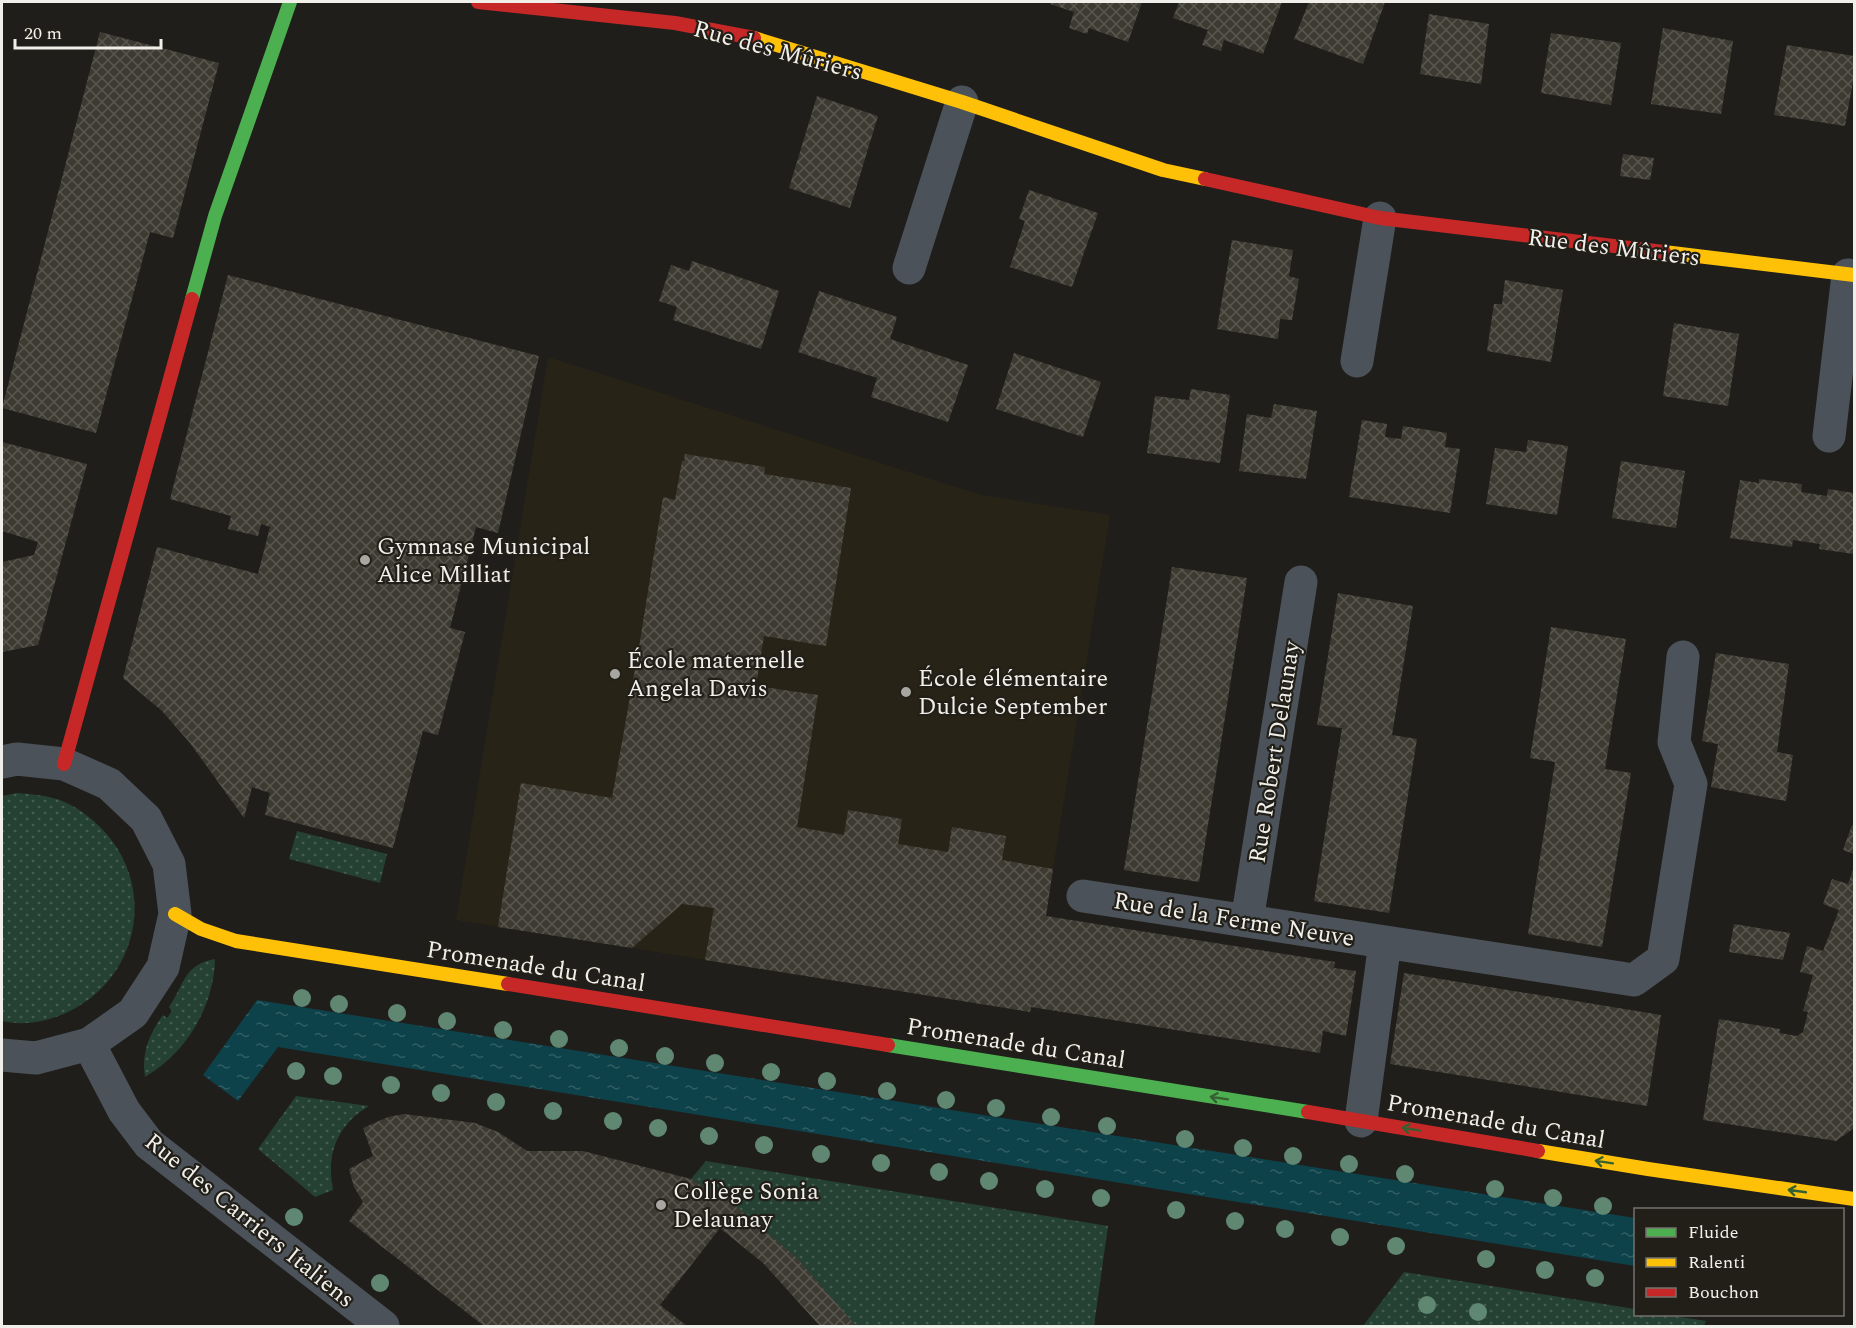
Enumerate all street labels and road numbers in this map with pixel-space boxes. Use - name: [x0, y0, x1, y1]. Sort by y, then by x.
- street label: Rue des Mûriers: [689, 11, 866, 91]
- street label: Rue des Mûriers: [1526, 220, 1702, 276]
- street label: Rue Robert Delaunay: [1240, 637, 1311, 866]
- street label: Rue de la Ferme Neuve: [1111, 883, 1357, 957]
- street label: Promenade du Canal: [424, 932, 648, 1002]
- street label: Promenade du Canal: [904, 1009, 1128, 1079]
- street label: Promenade du Canal: [1384, 1085, 1608, 1159]
- street label: Rue des Carriers Italiens: [136, 1124, 362, 1317]

